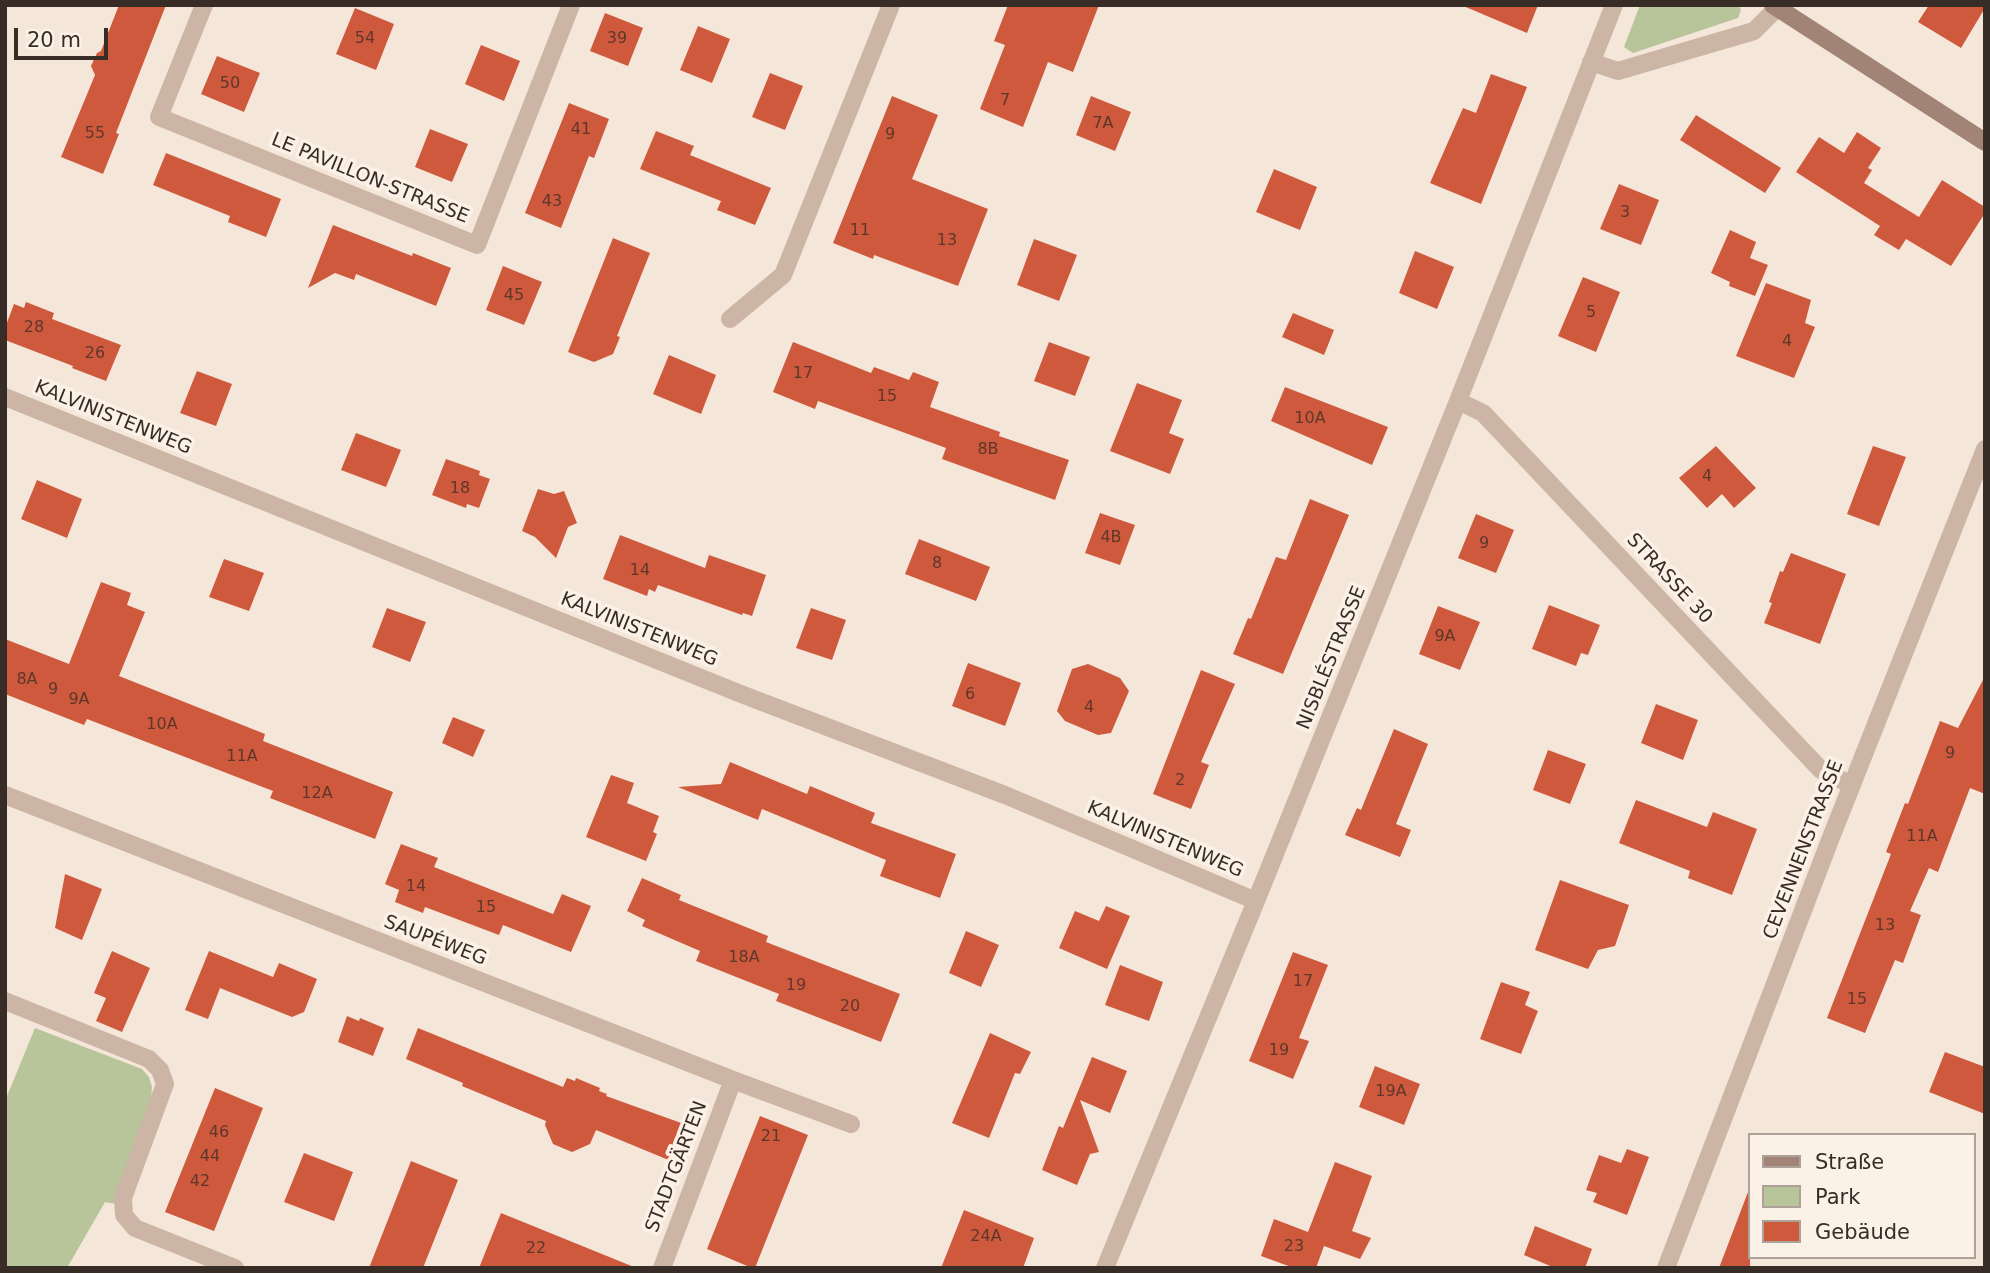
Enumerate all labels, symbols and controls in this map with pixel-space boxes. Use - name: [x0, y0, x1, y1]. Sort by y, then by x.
- scale bar: [18, 14, 112, 58]
- text: 20 m: [27, 28, 81, 52]
- house number: 54: [355, 29, 375, 49]
- house number: 39: [607, 29, 627, 49]
- house number: 50: [220, 74, 240, 94]
- house number: 7: [1000, 91, 1010, 111]
- house number: 7A: [1092, 114, 1114, 134]
- house number: 41: [571, 120, 591, 140]
- house number: 55: [85, 124, 105, 144]
- house number: 9: [885, 125, 895, 145]
- street label: LE PAVILLON-STRASSE: [268, 129, 472, 229]
- house number: 43: [542, 192, 562, 212]
- house number: 3: [1620, 203, 1630, 223]
- house number: 11: [850, 221, 870, 241]
- house number: 13: [937, 231, 957, 251]
- house number: 45: [504, 286, 524, 306]
- house number: 5: [1586, 303, 1596, 323]
- house number: 28: [24, 318, 44, 338]
- house number: 4: [1782, 332, 1792, 352]
- house number: 26: [85, 344, 105, 364]
- house number: 17: [793, 364, 813, 384]
- street label: KALVINISTENWEG: [31, 376, 195, 460]
- house number: 15: [877, 387, 897, 407]
- house number: 10A: [1294, 409, 1326, 429]
- house number: 8B: [977, 440, 999, 460]
- house number: 4: [1702, 467, 1712, 487]
- house number: 18: [450, 479, 470, 499]
- house number: 4B: [1100, 528, 1122, 548]
- street label: STRASSE 30: [1621, 529, 1717, 629]
- house number: 9: [1479, 534, 1489, 554]
- house number: 8: [932, 554, 942, 574]
- house number: 14: [630, 561, 650, 581]
- street label: NISBLÉSTRASSE: [1293, 583, 1371, 733]
- street label: KALVINISTENWEG: [557, 588, 721, 672]
- house number: 9A: [1434, 627, 1456, 647]
- house number: 8A: [16, 670, 38, 690]
- house number: 9: [48, 680, 58, 700]
- house number: 6: [965, 685, 975, 705]
- house number: 9A: [68, 690, 90, 710]
- house number: 4: [1084, 698, 1094, 718]
- house number: 10A: [146, 715, 178, 735]
- house number: 9: [1945, 744, 1955, 764]
- house number: 11A: [226, 747, 258, 767]
- street label: CEVENNENSTRASSE: [1759, 757, 1849, 943]
- house number: 2: [1175, 771, 1185, 791]
- house number: 12A: [301, 784, 333, 804]
- street label: KALVINISTENWEG: [1083, 797, 1247, 883]
- house number: 11A: [1906, 827, 1938, 847]
- house number: 14: [406, 877, 426, 897]
- house number: 15: [476, 898, 496, 918]
- street label: SAUPÉWEG: [380, 911, 490, 971]
- house number: 13: [1875, 916, 1895, 936]
- house number: 18A: [728, 948, 760, 968]
- house number: 17: [1293, 972, 1313, 992]
- house number: 19: [786, 976, 806, 996]
- house number: 15: [1847, 990, 1867, 1010]
- house number: 20: [840, 997, 860, 1017]
- house number: 19: [1269, 1041, 1289, 1061]
- house number: 19A: [1375, 1082, 1407, 1102]
- street label: STADTGÄRTEN: [641, 1098, 713, 1236]
- house number: 46: [209, 1123, 229, 1143]
- house number: 21: [761, 1127, 781, 1147]
- legend: [1748, 1133, 1976, 1259]
- house number: 44: [200, 1147, 220, 1167]
- text: Straße: [1815, 1150, 1884, 1174]
- house number: 42: [190, 1172, 210, 1192]
- text: Park: [1815, 1185, 1860, 1209]
- text: Gebäude: [1815, 1220, 1910, 1244]
- house number: 24A: [970, 1227, 1002, 1247]
- house number: 23: [1284, 1237, 1304, 1257]
- house number: 22: [526, 1239, 546, 1259]

